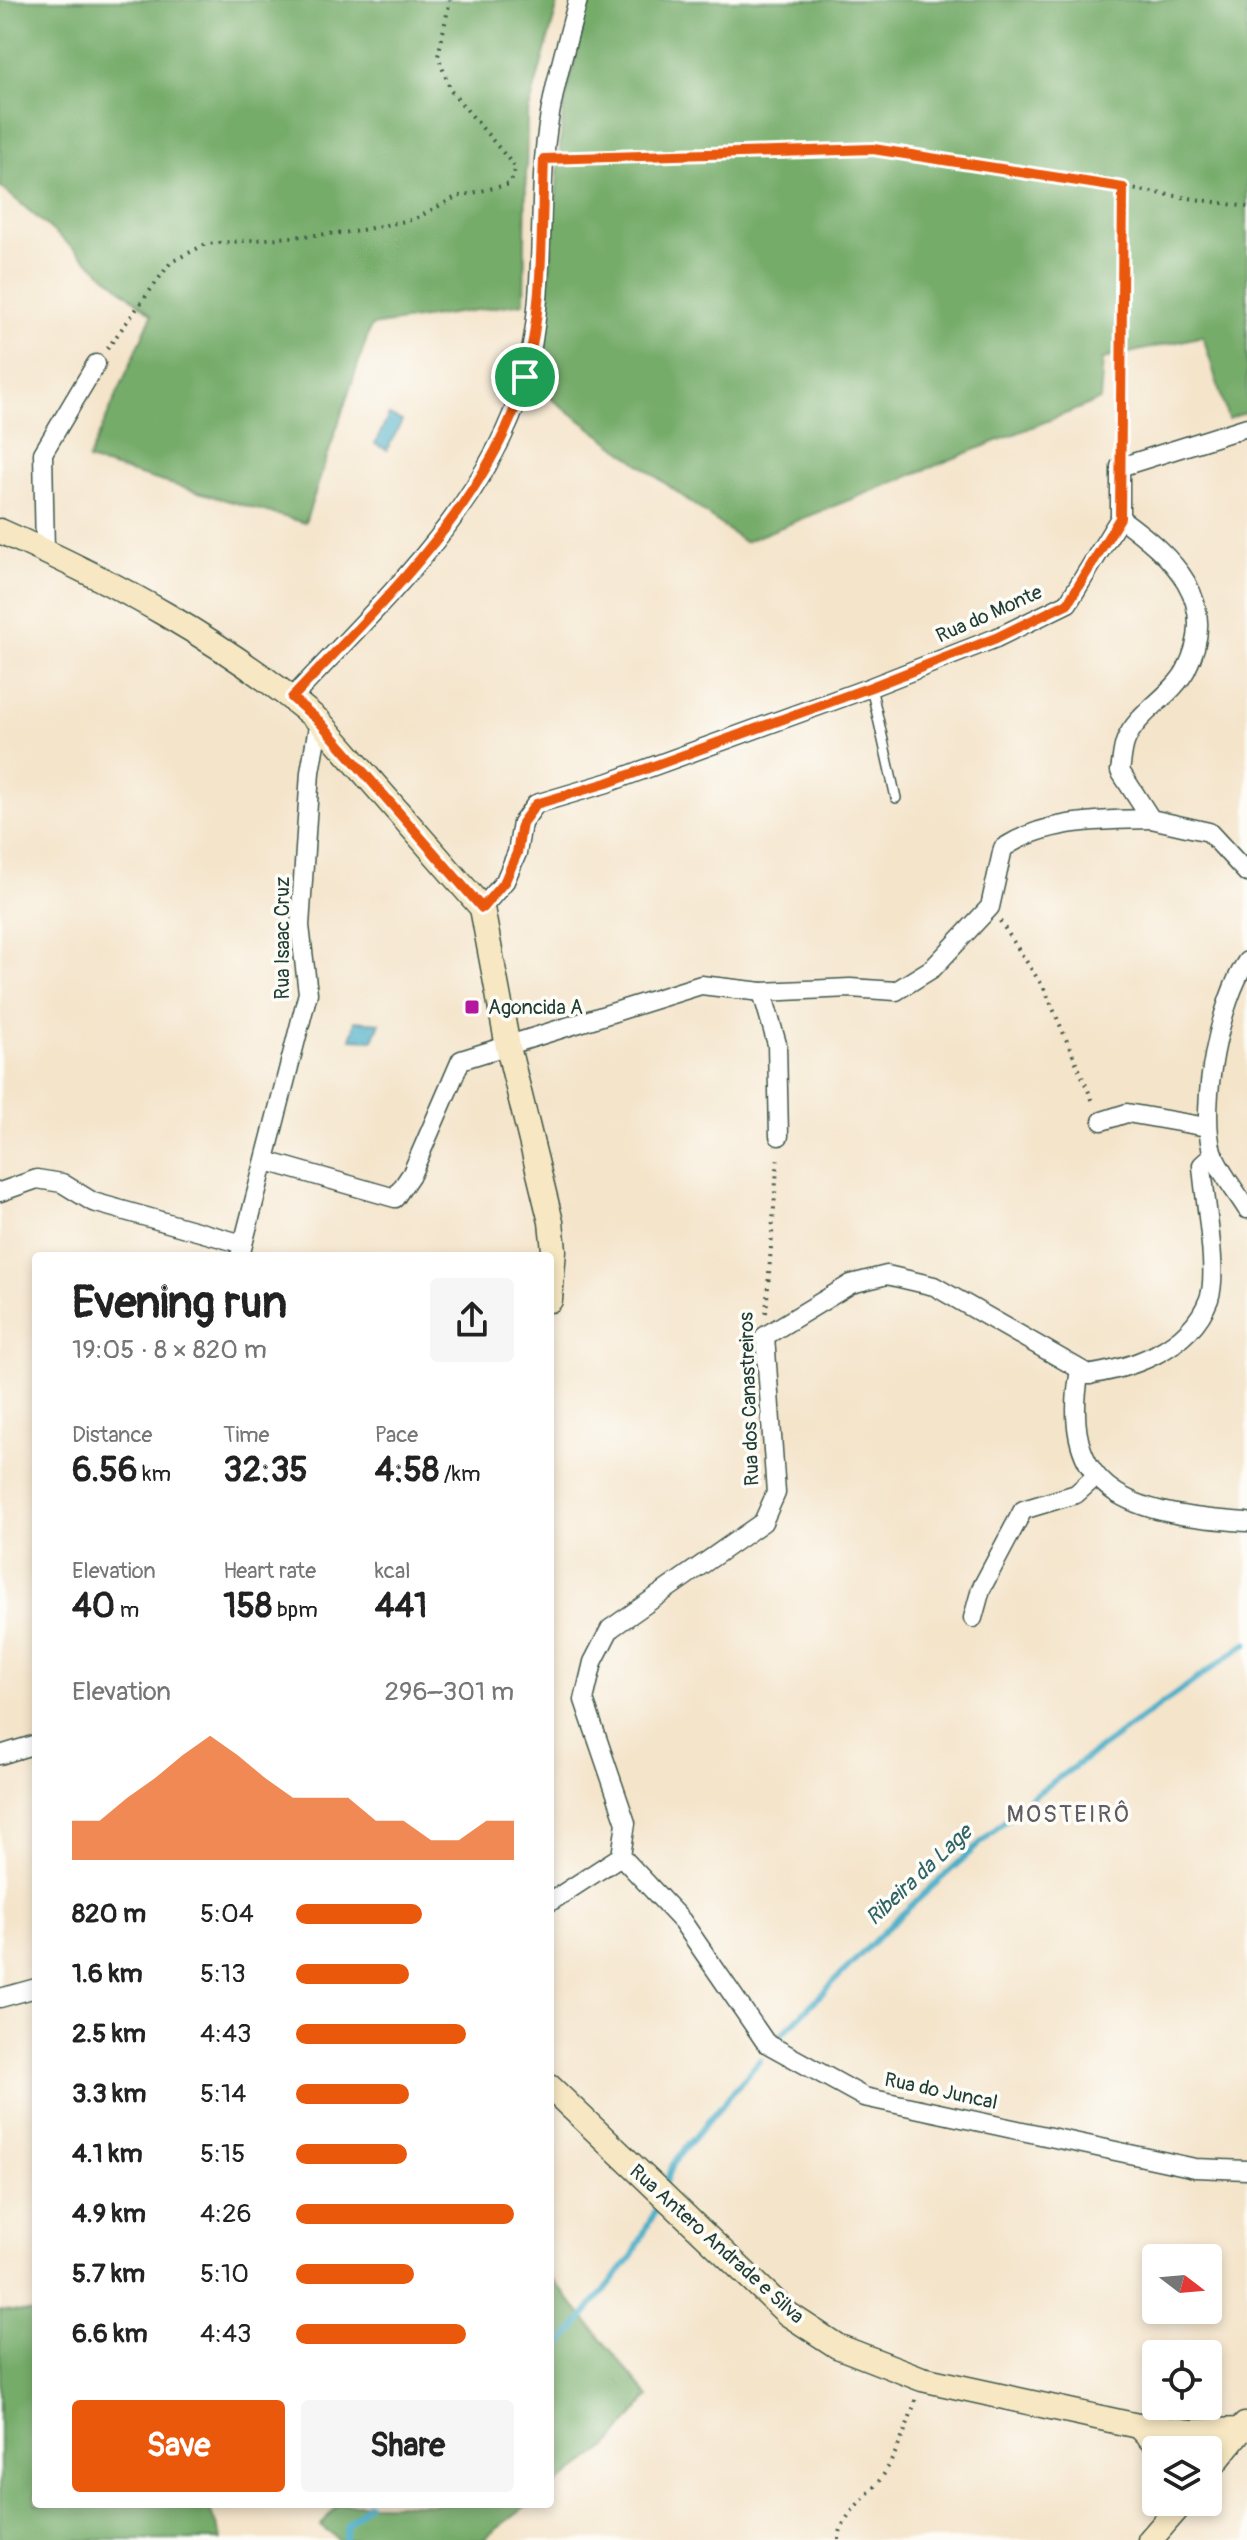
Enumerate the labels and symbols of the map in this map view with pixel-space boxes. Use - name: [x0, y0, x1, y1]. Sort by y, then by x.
- pin: [491, 343, 559, 411]
- street label: Rua do Monte: [932, 579, 1046, 649]
- street label: Rua Isaac Cruz: [270, 877, 295, 999]
- place label: Agoncida A: [488, 995, 583, 1020]
- marker: Agoncida A: [463, 998, 481, 1016]
- street label: Rua dos Canastreiros: [733, 1312, 765, 1486]
- district label: MOSTEIRÔ: [1006, 1800, 1132, 1829]
- water label: Ribeira da Lage: [860, 1817, 980, 1931]
- street label: Rua do Juncal: [882, 2067, 1000, 2115]
- street label: Rua Antero Andrade e Silva: [625, 2159, 809, 2329]
- north arrow: [1142, 2244, 1222, 2324]

